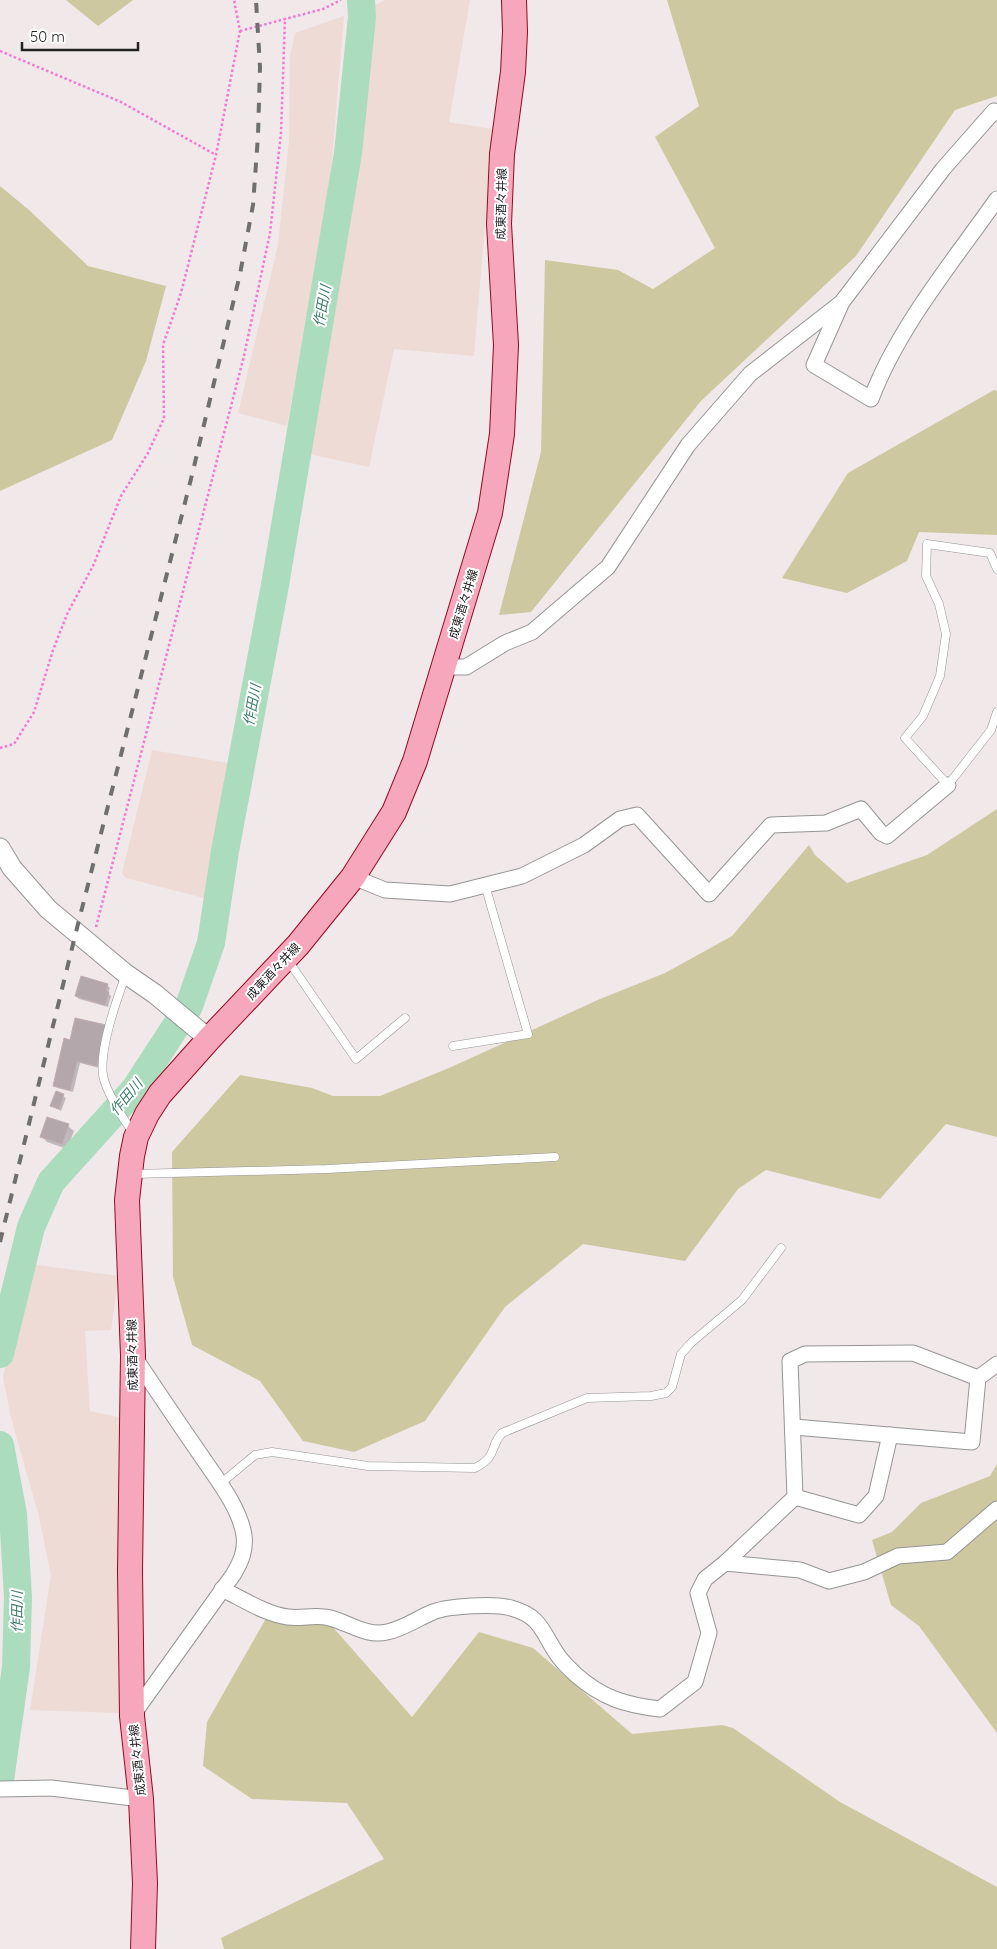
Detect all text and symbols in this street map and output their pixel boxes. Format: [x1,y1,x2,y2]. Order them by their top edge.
scale bar [22,20,139,52]
text: 50 m [30,27,65,46]
street label: 成東酒々井線 [493,168,509,240]
water label: 作田川 [309,282,335,328]
street label: 成東酒々井線 [445,567,481,641]
water label: 作田川 [239,681,265,727]
street label: 成東酒々井線 [243,940,303,1002]
water label: 作田川 [106,1074,148,1119]
street label: 成東酒々井線 [124,1319,140,1391]
water label: 作田川 [8,1589,26,1633]
street label: 成東酒々井線 [126,1723,148,1797]

